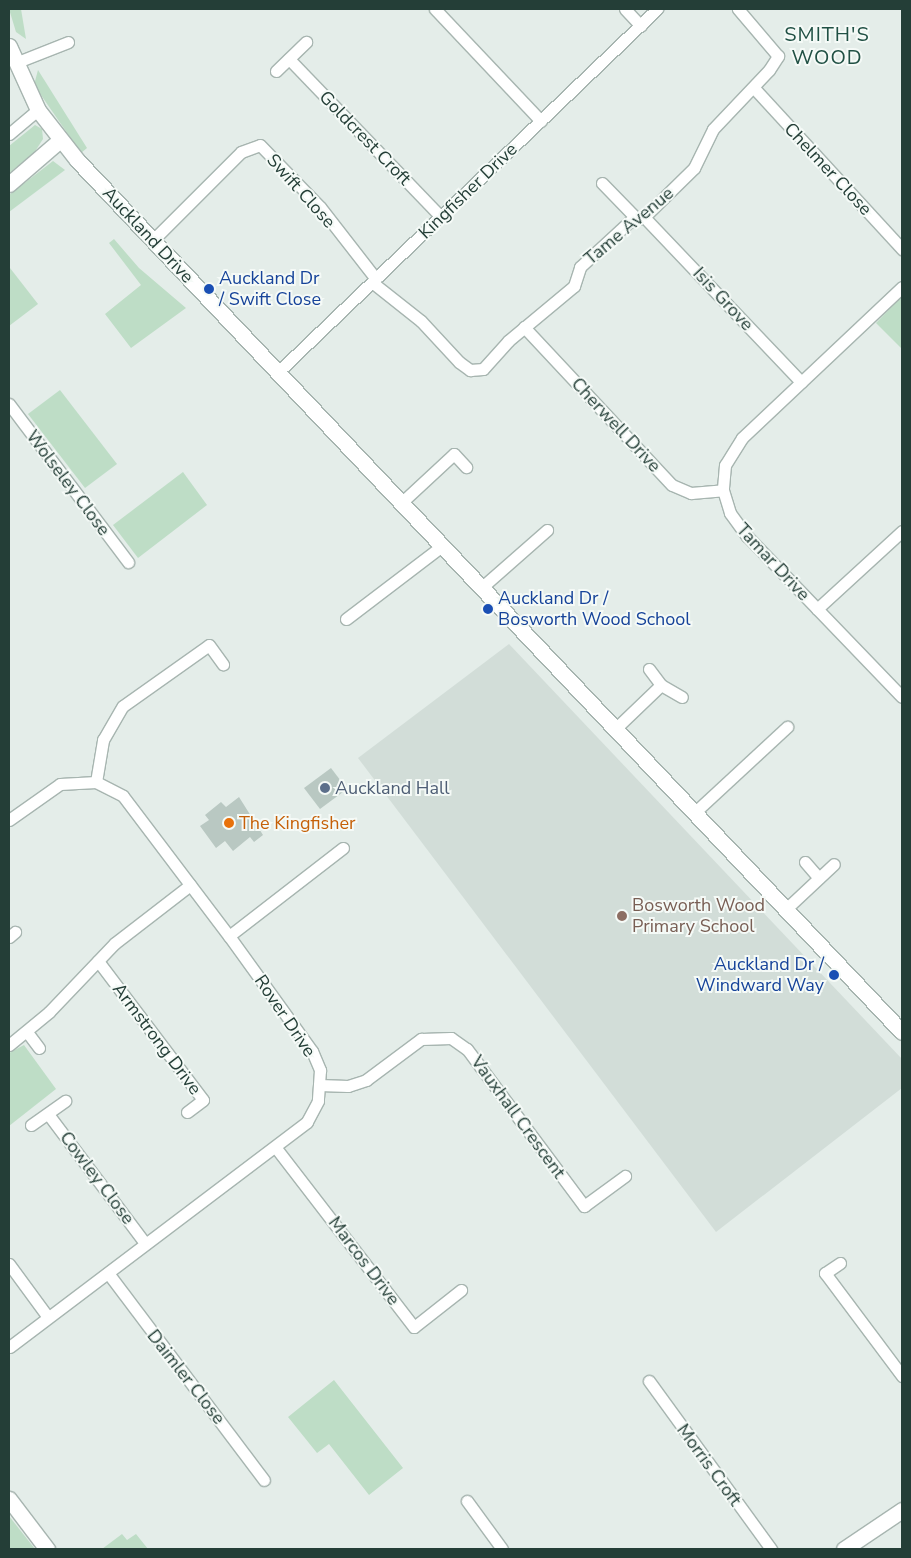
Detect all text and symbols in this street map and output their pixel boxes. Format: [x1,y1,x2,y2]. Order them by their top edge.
district label: SMITH'S WOOD [783,22,871,69]
street label: Goldcrest Croft [315,86,415,190]
street label: Chelmer Close [780,118,876,220]
street label: Kingfisher Drive [414,139,522,243]
street label: Swift Close [262,149,340,233]
street label: Auckland Drive [98,182,198,288]
street label: Tame Avenue [580,182,678,270]
street label: Isis Grove [688,263,758,335]
place label: Auckland Dr / Swift Close [219,268,321,310]
marker: Auckland Dr / Swift Close [203,283,215,295]
street label: Cherwell Drive [567,373,665,477]
street label: Wolseley Close [21,426,115,540]
street label: Tamar Drive [732,519,814,605]
place label: Auckland Dr / Bosworth Wood School [498,588,691,630]
marker: Auckland Dr / Bosworth Wood School [482,603,494,615]
place label: Auckland Hall [335,777,450,799]
marker: Auckland Hall [319,782,331,794]
place label: The Kingfisher [239,812,355,834]
marker: The Kingfisher [223,817,235,829]
place label: Bosworth Wood Primary School [632,895,765,938]
marker: Bosworth Wood Primary School [616,910,628,922]
place label: Auckland Dr / Windward Way [696,954,824,996]
marker: Auckland Dr / Windward Way [828,969,840,981]
street label: Rover Drive [250,971,320,1061]
street label: Armstrong Drive [108,979,206,1099]
street label: Vauxhall Crescent [466,1051,570,1183]
street label: Cowley Close [55,1127,139,1229]
street label: Marcos Drive [324,1212,404,1310]
street label: Daimler Close [142,1325,230,1429]
street label: Morris Croft [672,1420,746,1510]

